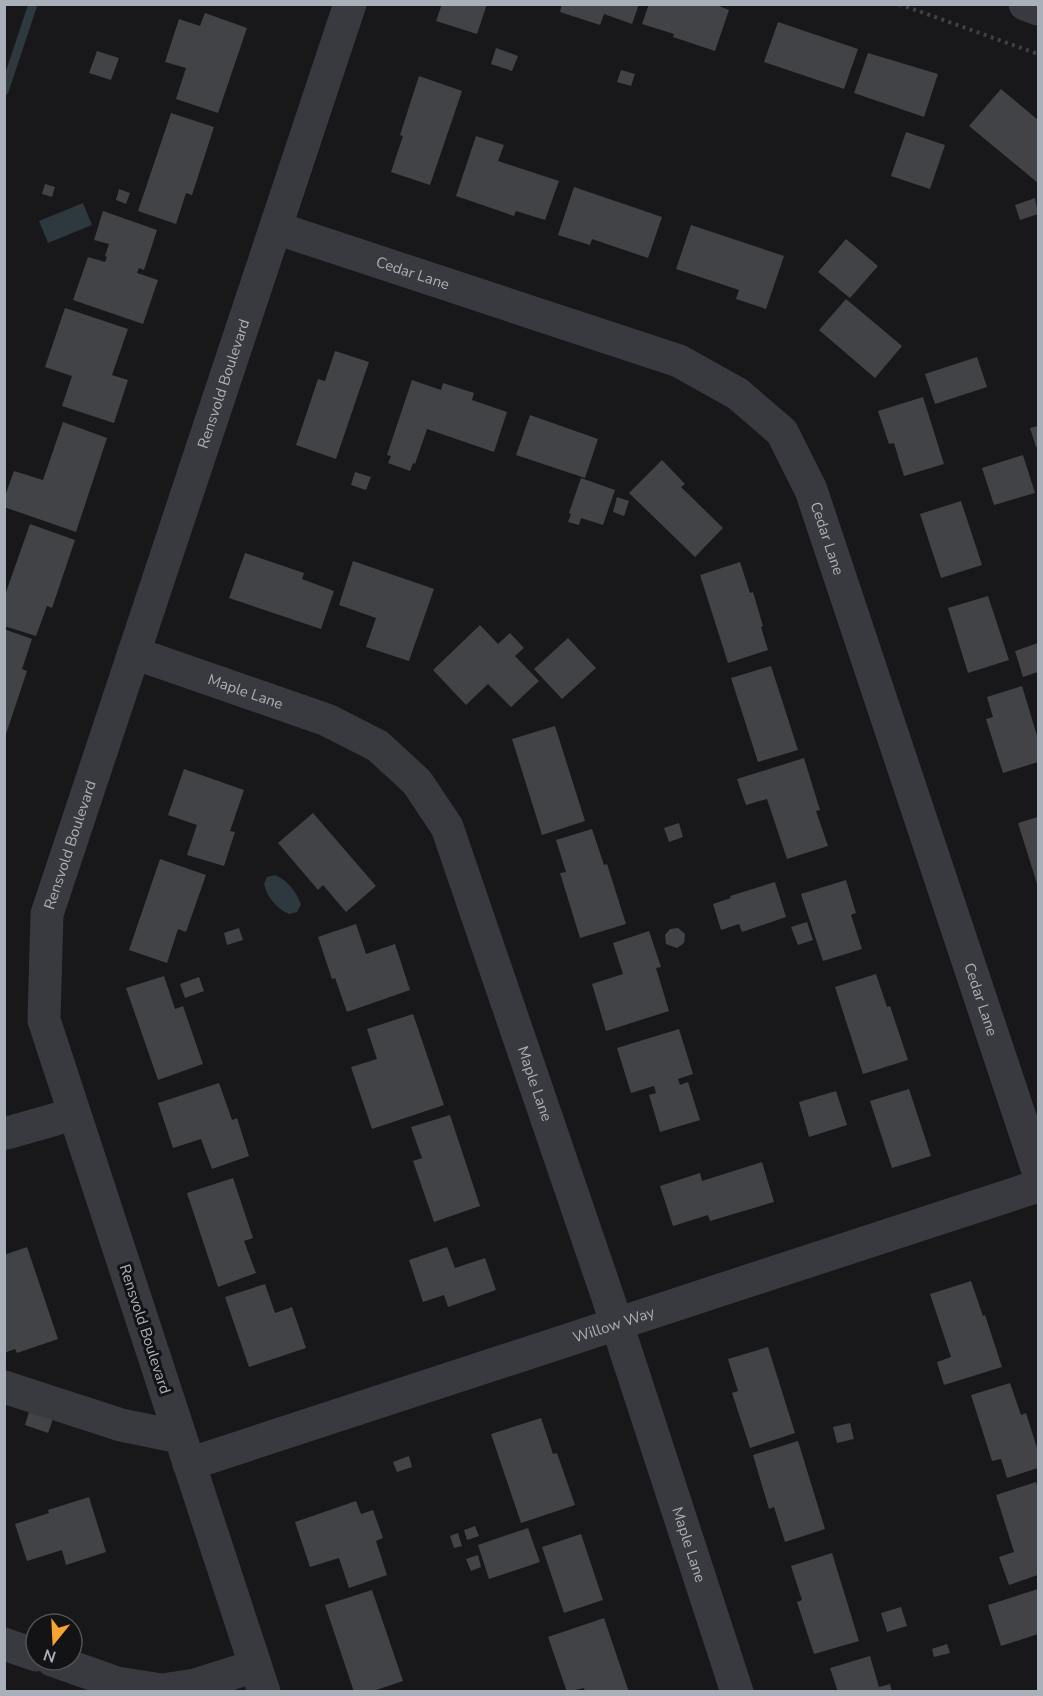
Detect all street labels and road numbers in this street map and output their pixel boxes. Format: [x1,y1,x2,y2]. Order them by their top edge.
street label: Cedar Lane [373,252,452,295]
street label: Rensvold Boulevard [193,316,254,451]
street label: Cedar Lane [806,499,849,578]
street label: Maple Lane [205,669,286,714]
street label: Rensvold Boulevard [39,778,101,912]
street label: Cedar Lane [959,960,1002,1039]
street label: Maple Lane [513,1043,557,1124]
street label: Rensvold Boulevard [115,1262,175,1396]
street label: Willow Way [570,1302,657,1348]
street label: Maple Lane [667,1504,711,1585]

